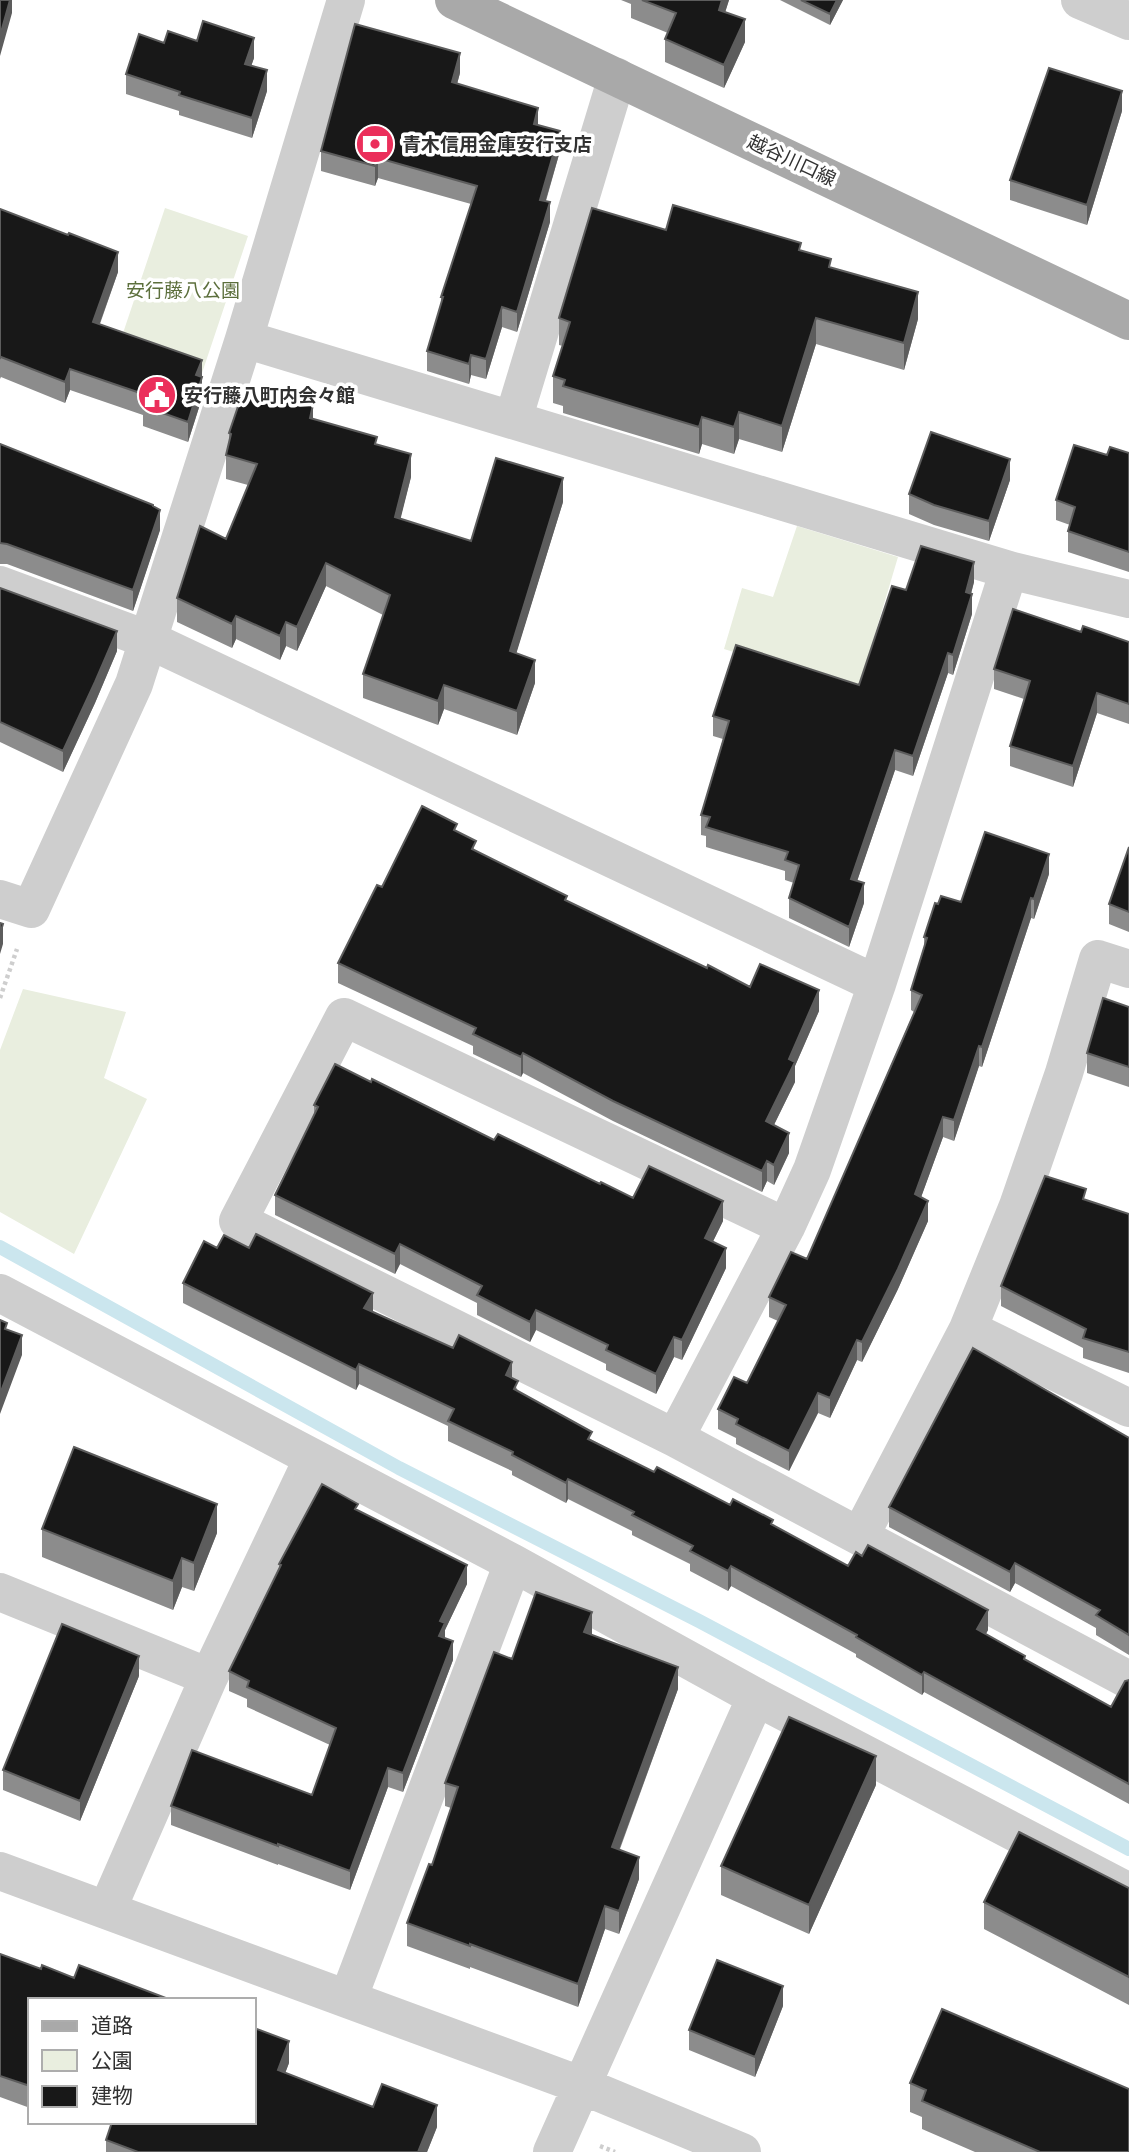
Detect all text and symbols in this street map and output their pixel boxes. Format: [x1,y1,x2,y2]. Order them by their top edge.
bank icon: 青木信用金庫安行支店 [354,123,396,165]
street label: 越谷川口線 [744,130,840,191]
place label: 青木信用金庫安行支店 [402,133,592,156]
park label: 安行藤八公園 [126,279,240,302]
public building icon: 安行藤八町内会々館 [136,374,178,416]
place label: 安行藤八町内会々館 [184,384,355,407]
legend [28,1998,256,2124]
text: 道路 [91,2013,133,2039]
text: 公園 [91,2048,133,2074]
text: 建物 [91,2083,133,2109]

